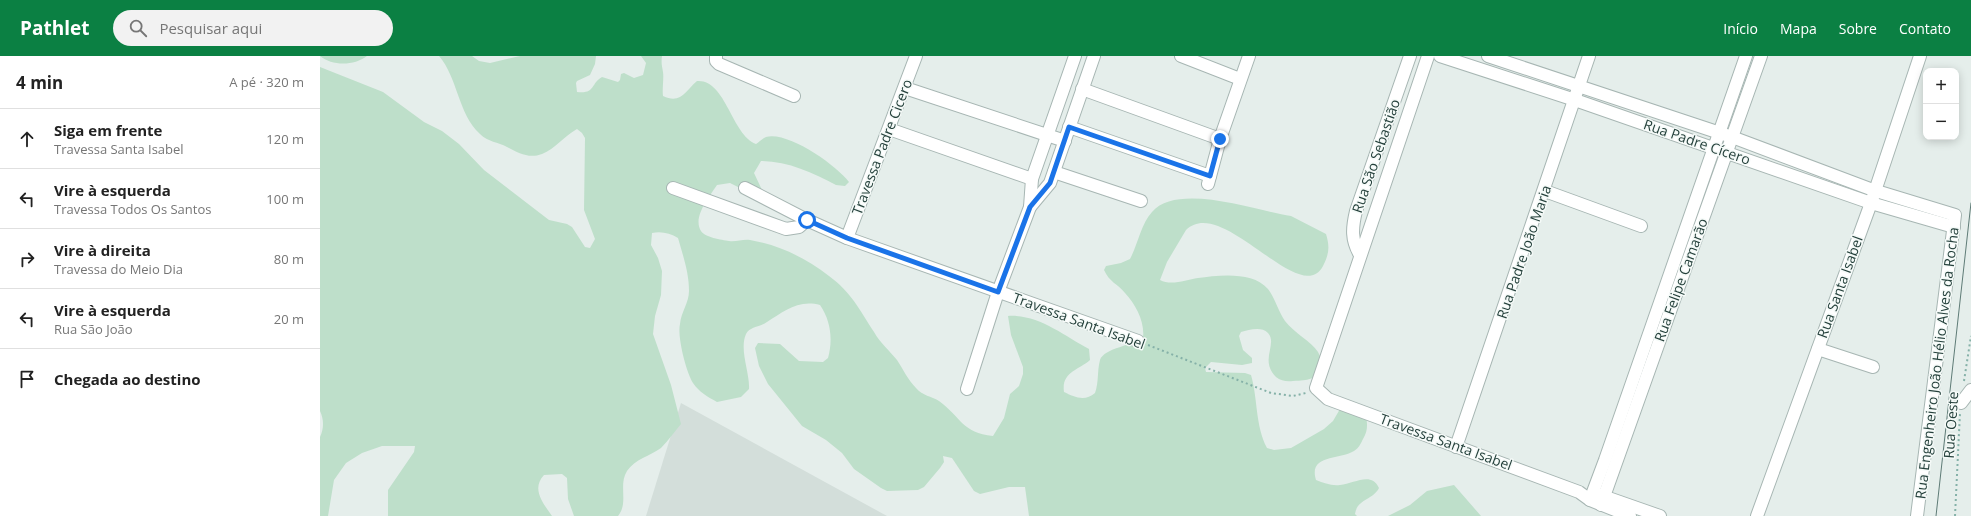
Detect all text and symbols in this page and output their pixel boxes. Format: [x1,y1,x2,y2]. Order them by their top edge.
search box [113,10,393,46]
text: Pathlet [20,15,89,41]
icon: search [127,17,149,39]
text: Pesquisar aqui [159,18,262,38]
text: Início [1723,19,1758,38]
text: Mapa [1780,19,1817,38]
text: Sobre [1839,19,1877,38]
text: Contato [1899,19,1951,38]
map controls [1923,68,1959,140]
button: + [1923,68,1959,104]
text: 4 min [16,71,63,94]
text: A pé · 320 m [229,73,304,91]
street label: Travessa Padre Cicero [847,76,916,217]
street label: Rua São Sebastião [1347,96,1404,215]
button: − [1923,104,1959,140]
street label: Rua Padre Cícero [1641,114,1753,169]
text: Siga em frente [54,120,162,140]
icon: ahead [16,128,38,150]
text: 120 m [266,130,304,148]
route end [1211,130,1229,148]
text: Travessa Santa Isabel [54,140,184,158]
text: Vire à esquerda [54,180,171,200]
street label: Rua Padre João Maria [1492,183,1555,321]
icon: left [16,188,38,210]
text: 100 m [266,190,304,208]
text: Travessa Todos Os Santos [54,200,211,218]
route start [798,211,816,229]
street label: Rua Felipe Camarão [1649,215,1712,344]
street label: Rua Engenheiro João Hélio Alves da Rocha [1910,226,1963,500]
street label: Rua Santa Isabel [1812,233,1867,341]
text: Vire à direita [54,240,151,260]
icon: right [16,248,38,270]
text: 80 m [274,250,304,268]
text: Travessa do Meio Dia [54,260,183,278]
street label: Travessa Santa Isabel [1010,288,1148,353]
text: Vire à esquerda [54,300,171,320]
icon: left [16,308,38,330]
text: 20 m [274,310,304,328]
text: Rua São João [54,320,133,338]
icon: arrive [16,368,38,390]
text: Chegada ao destino [54,369,201,389]
street label: Rua Oeste [1939,391,1962,459]
street label: Travessa Santa Isabel [1377,409,1515,474]

